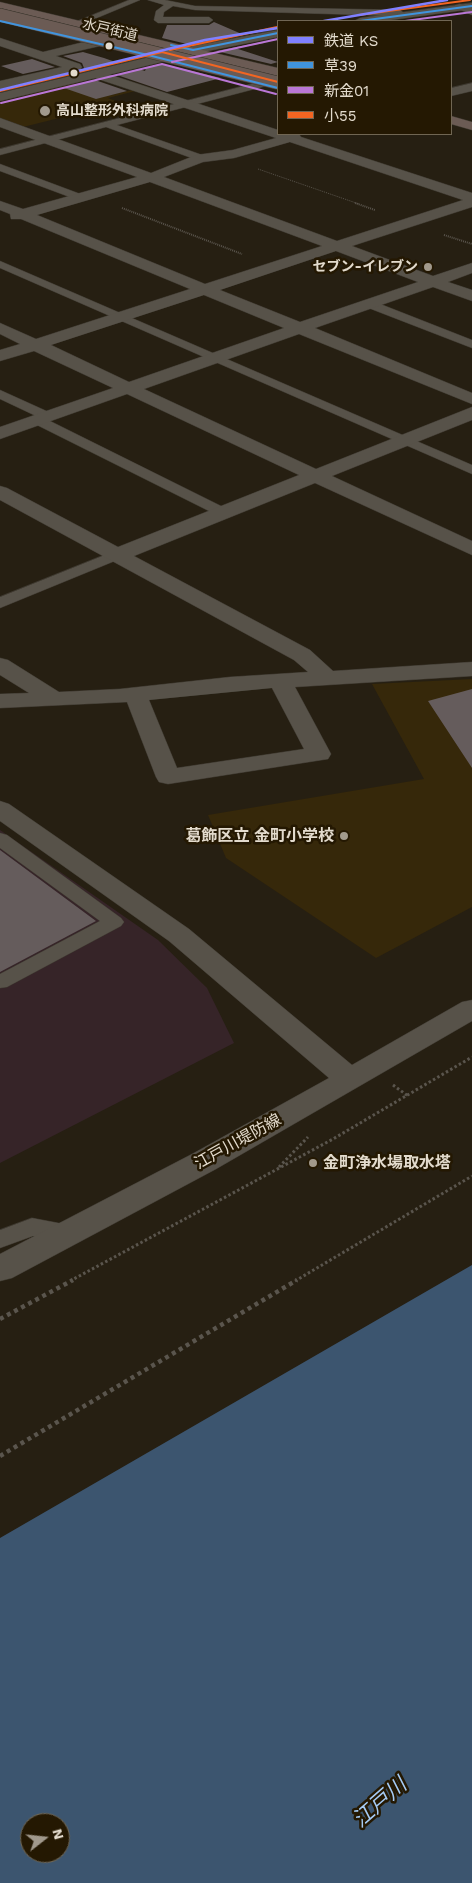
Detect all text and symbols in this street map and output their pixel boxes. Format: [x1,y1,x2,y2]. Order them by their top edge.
street label: 水戸街道 [81,16,139,44]
legend [277,20,452,135]
text: 鉄道 KS [324,32,378,50]
unlabelled marker [104,41,114,51]
text: 草39 [324,57,357,75]
unlabelled marker [69,68,79,78]
text: 新金01 [324,82,369,100]
place label: 高山整形外科病院 [56,103,168,119]
marker: 高山整形外科病院 [38,104,52,118]
text: 小55 [324,107,356,125]
place label: セブン-イレブン [313,259,418,275]
marker: セブン-イレブン [422,261,434,273]
place label: 葛飾区立 金町小学校 [185,826,334,846]
marker: 葛飾区立 金町小学校 [338,830,350,842]
street label: 江戸川堤防線 [191,1110,285,1174]
place label: 金町浄水場取水塔 [323,1153,451,1173]
marker: 金町浄水場取水塔 [307,1157,319,1169]
water label: 江戸川 [348,1773,412,1833]
north arrow [20,1813,70,1863]
text: N [49,1827,68,1841]

